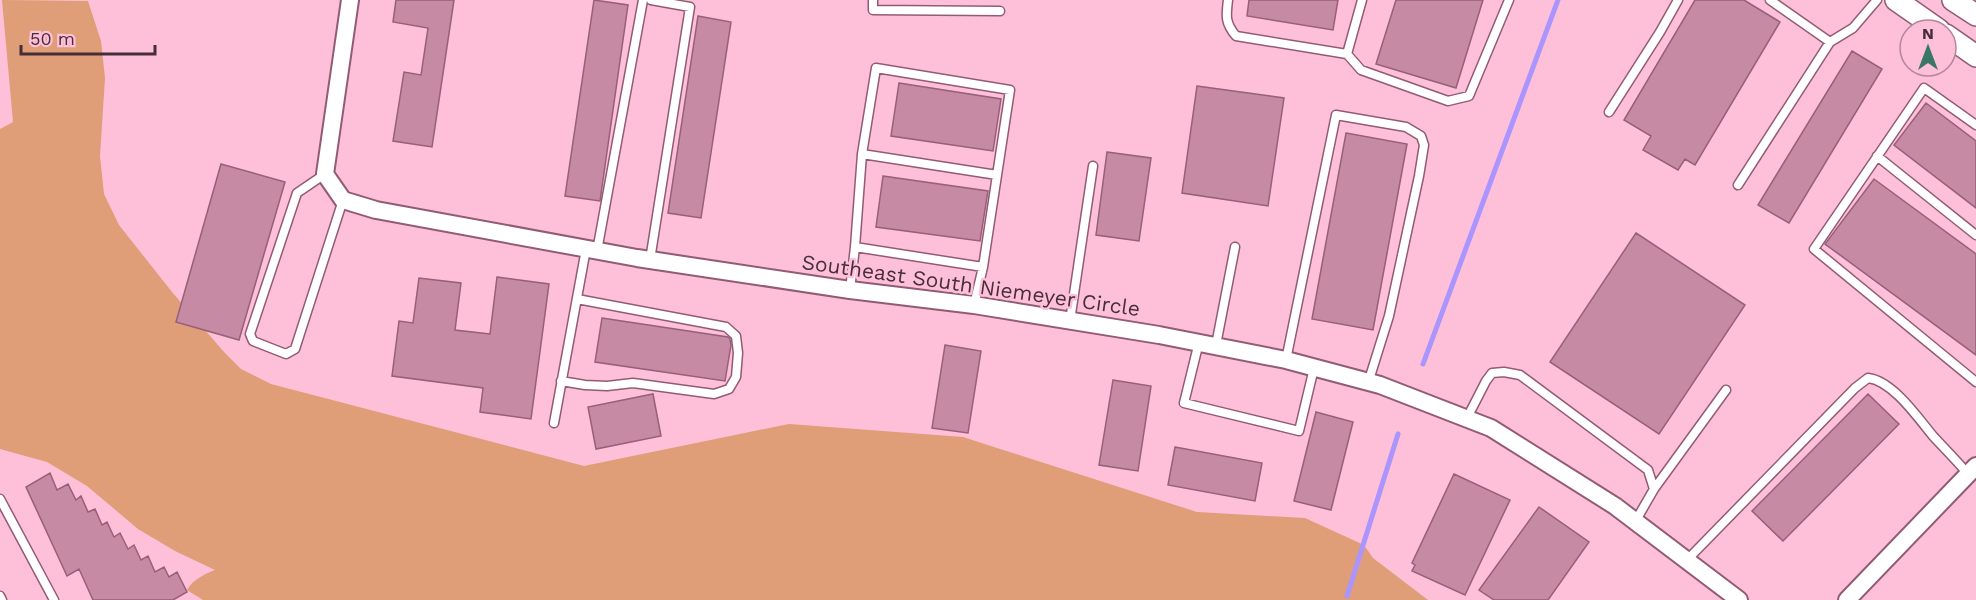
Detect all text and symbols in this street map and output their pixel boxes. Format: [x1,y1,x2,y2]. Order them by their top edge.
scale bar [21,18,154,56]
north arrow [1898,18,1958,78]
text: N [1922,24,1934,43]
text: 50 m [30,28,75,49]
street label: Southeast South Niemeyer Circle [800,249,1142,321]

